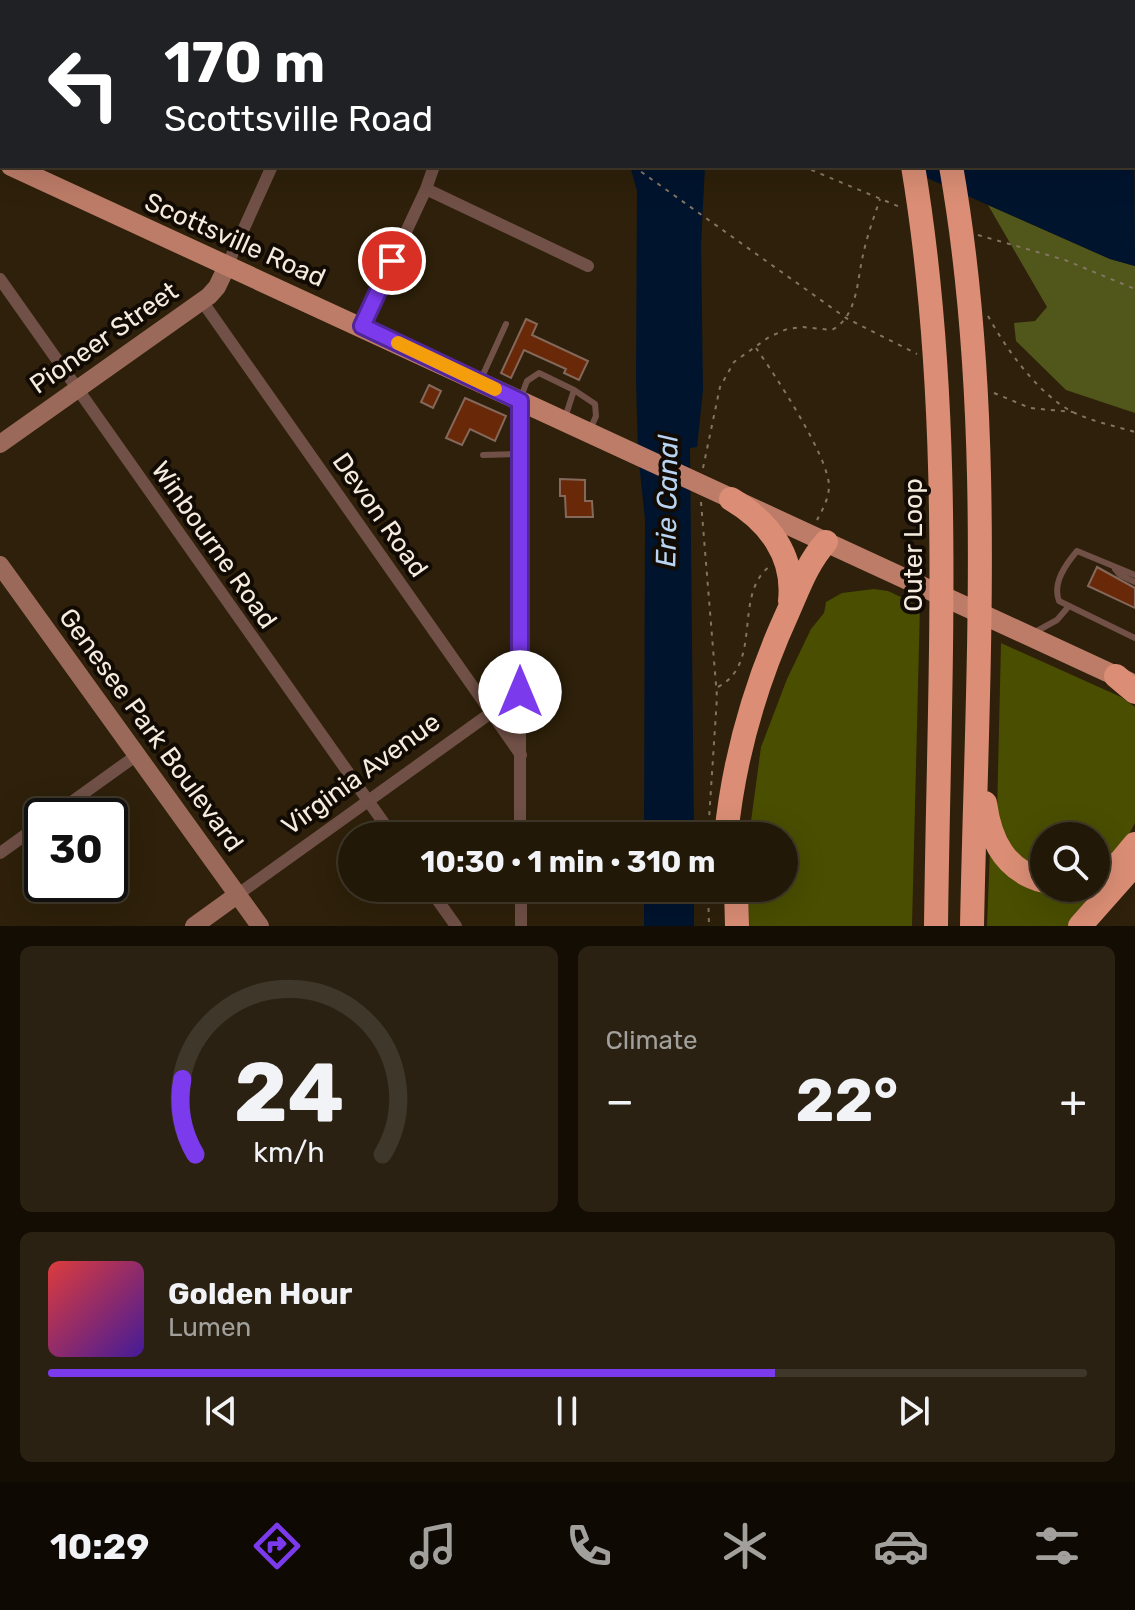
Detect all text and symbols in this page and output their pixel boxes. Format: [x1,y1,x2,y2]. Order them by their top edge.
text: 170 m [164,30,325,96]
icon: left [32,32,136,136]
text: Scottsville Road [164,97,433,140]
street label: Scottsville Road [140,186,330,294]
pin [358,227,426,295]
icon: arrive [370,239,414,283]
street label: Pioneer Street [24,276,184,400]
water label: Erie Canal [649,433,685,567]
street label: Devon Road [326,447,434,583]
street label: Winbourne Road [145,455,283,635]
street label: Outer Loop [898,478,929,612]
street label: Genesee Park Boulevard [52,602,250,858]
position arrow [478,650,562,734]
street label: Virginia Avenue [276,706,446,842]
speed limit sign: 30 [24,798,128,902]
map controls [1030,822,1110,902]
button: search [1030,822,1110,902]
text: 10:30 · 1 min · 310 m [421,844,715,880]
text: Climate [606,1025,698,1056]
text: 24 [233,1043,344,1142]
text: 22° [796,1065,898,1136]
text: − [606,1075,634,1127]
text: + [1060,1075,1087,1127]
text: km/h [253,1135,324,1169]
text: Golden Hour [168,1276,352,1312]
text: Lumen [168,1312,251,1343]
icon: previous [199,1389,243,1433]
icon: pause [545,1389,589,1433]
icon: next [892,1389,936,1433]
icon: directions [249,1518,305,1574]
icon: music [405,1518,461,1574]
icon: phone [561,1518,617,1574]
icon: climate [717,1518,773,1574]
icon: car [873,1518,929,1574]
icon: filters [1029,1518,1085,1574]
text: 10:29 [50,1525,149,1568]

